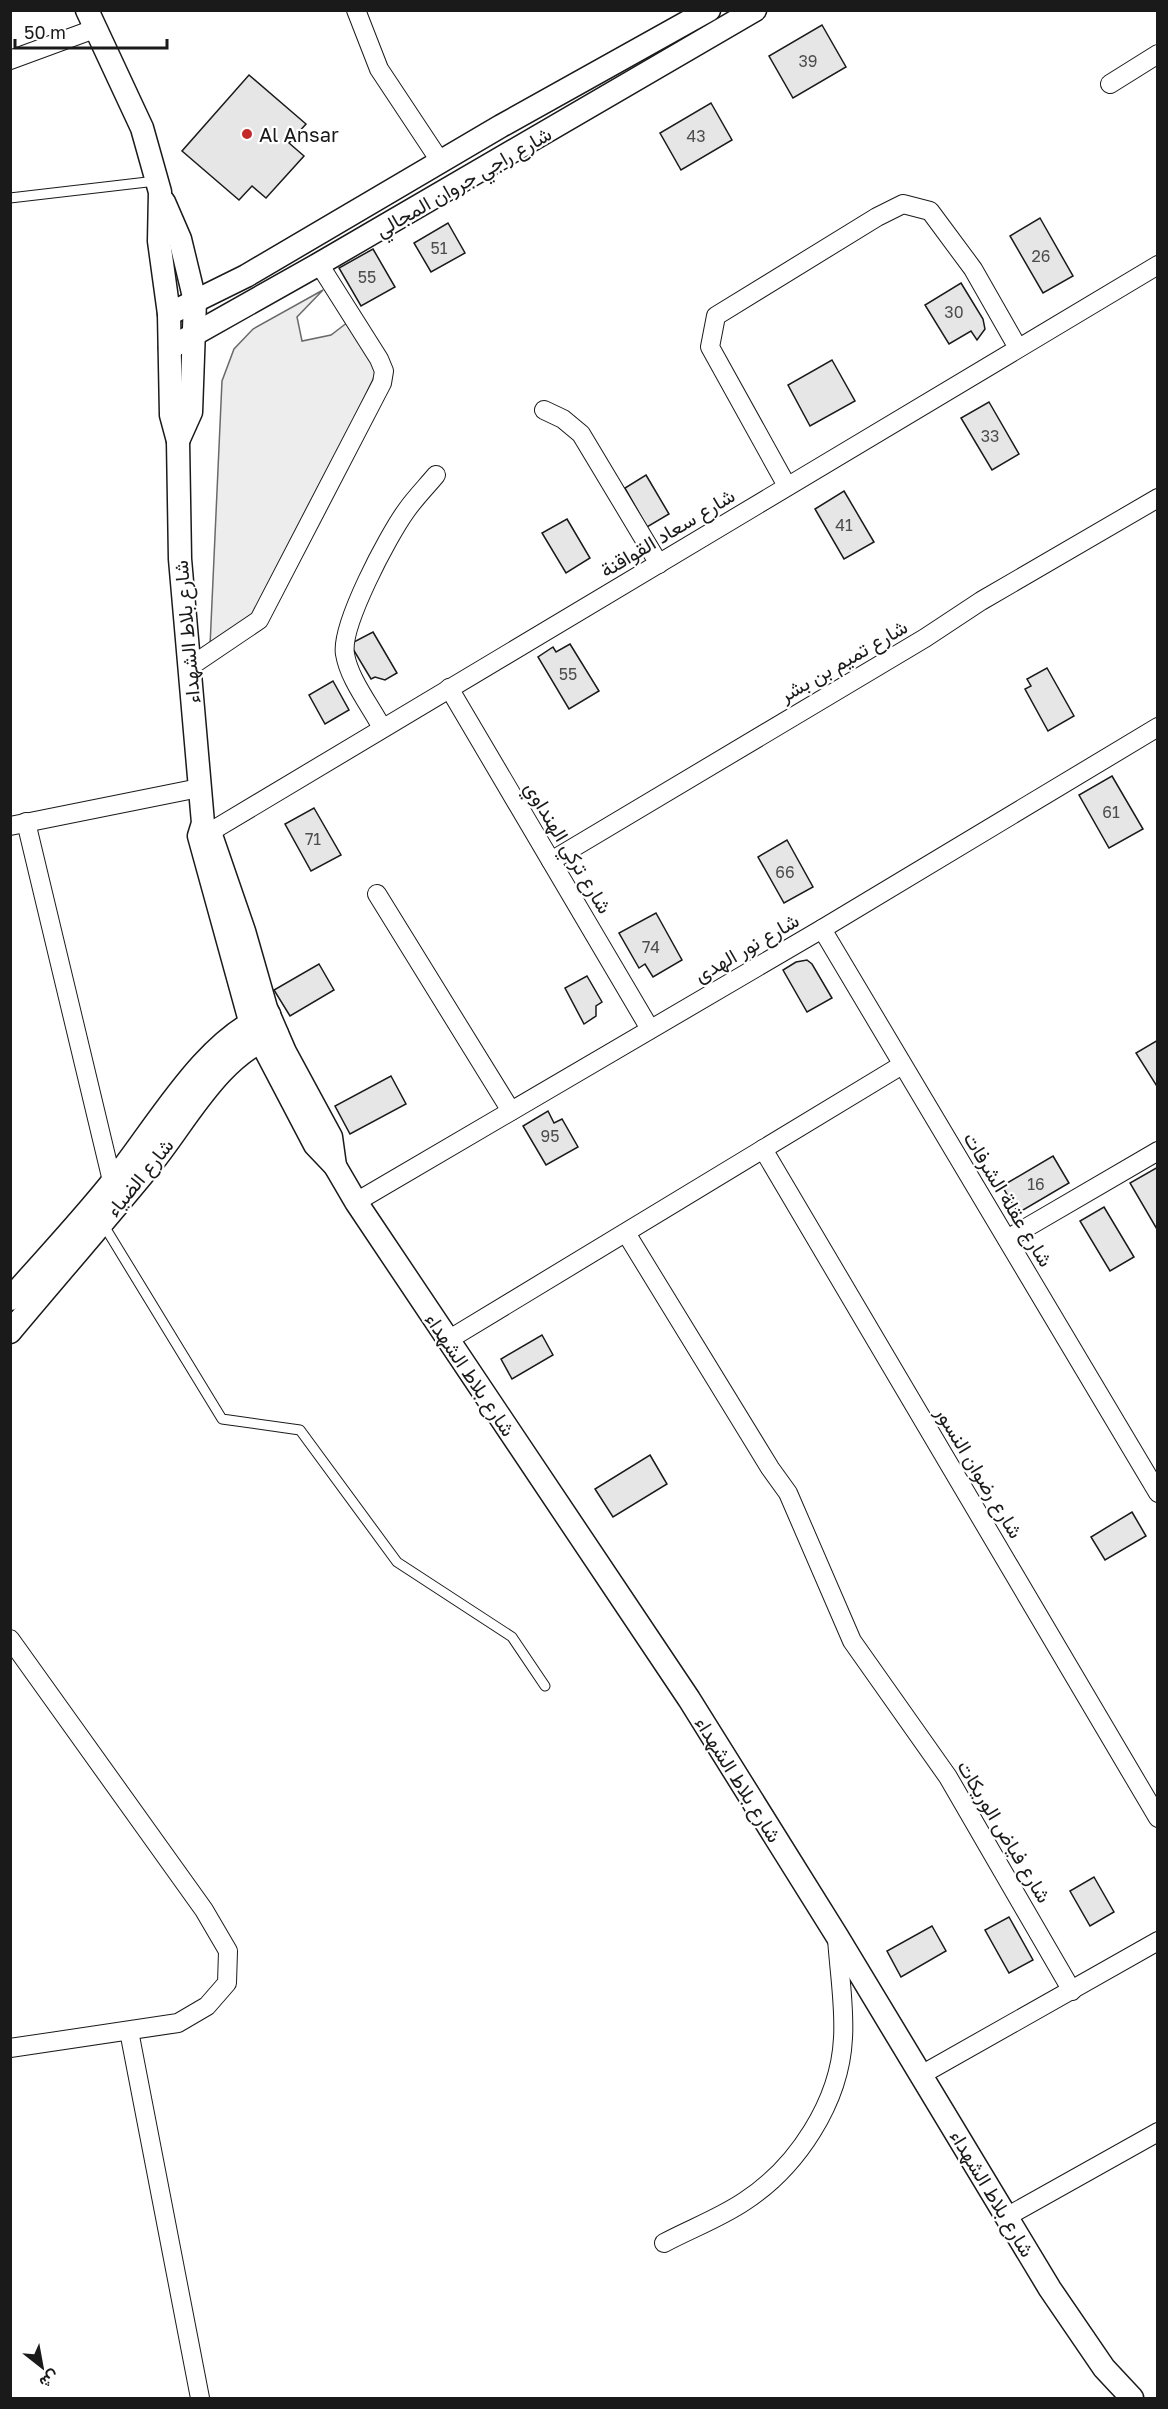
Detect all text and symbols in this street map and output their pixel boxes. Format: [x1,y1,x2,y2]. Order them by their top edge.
scale bar [15,12,166,50]
text: 50 m [24,21,66,43]
house number: 39 [798,51,818,71]
street label: شارع راجي جروان المجالي [371,121,558,246]
place label: Al Ansar [259,122,339,146]
house number: 43 [686,126,706,146]
marker: Al Ansar [240,127,254,141]
house number: 51 [430,238,448,258]
house number: 26 [1032,246,1050,266]
house number: 55 [358,267,376,287]
house number: 30 [944,302,964,322]
house number: 33 [981,426,999,446]
street label: شارع سعاد القواقنة [596,482,740,584]
house number: 41 [835,515,853,535]
street label: شارع بلاط الشهداء [168,559,207,705]
street label: شارع تميم بن بشر [774,614,913,709]
house number: 55 [559,664,577,684]
street label: شارع تركي الهنداوي [515,777,618,920]
house number: 61 [1102,802,1120,822]
house number: 71 [305,829,321,849]
house number: 66 [775,862,795,882]
street label: شارع نور الهدى [689,907,804,989]
house number: 74 [642,937,660,957]
house number: 95 [541,1126,559,1146]
street label: شارع عقلة الشرفات [957,1127,1059,1272]
street label: شارع الضياء [100,1133,180,1223]
house number: 16 [1027,1174,1045,1194]
street label: شارع بلاط الشهداء [418,1308,521,1442]
street label: شارع رضوان النسور [928,1401,1029,1544]
street label: شارع بلاط الشهداء [688,1712,787,1848]
street label: شارع فياض الوريكات [950,1755,1057,1908]
street label: شارع بلاط الشهداء [943,2125,1040,2262]
north arrow [12,2337,72,2397]
text: ش [36,2366,63,2393]

